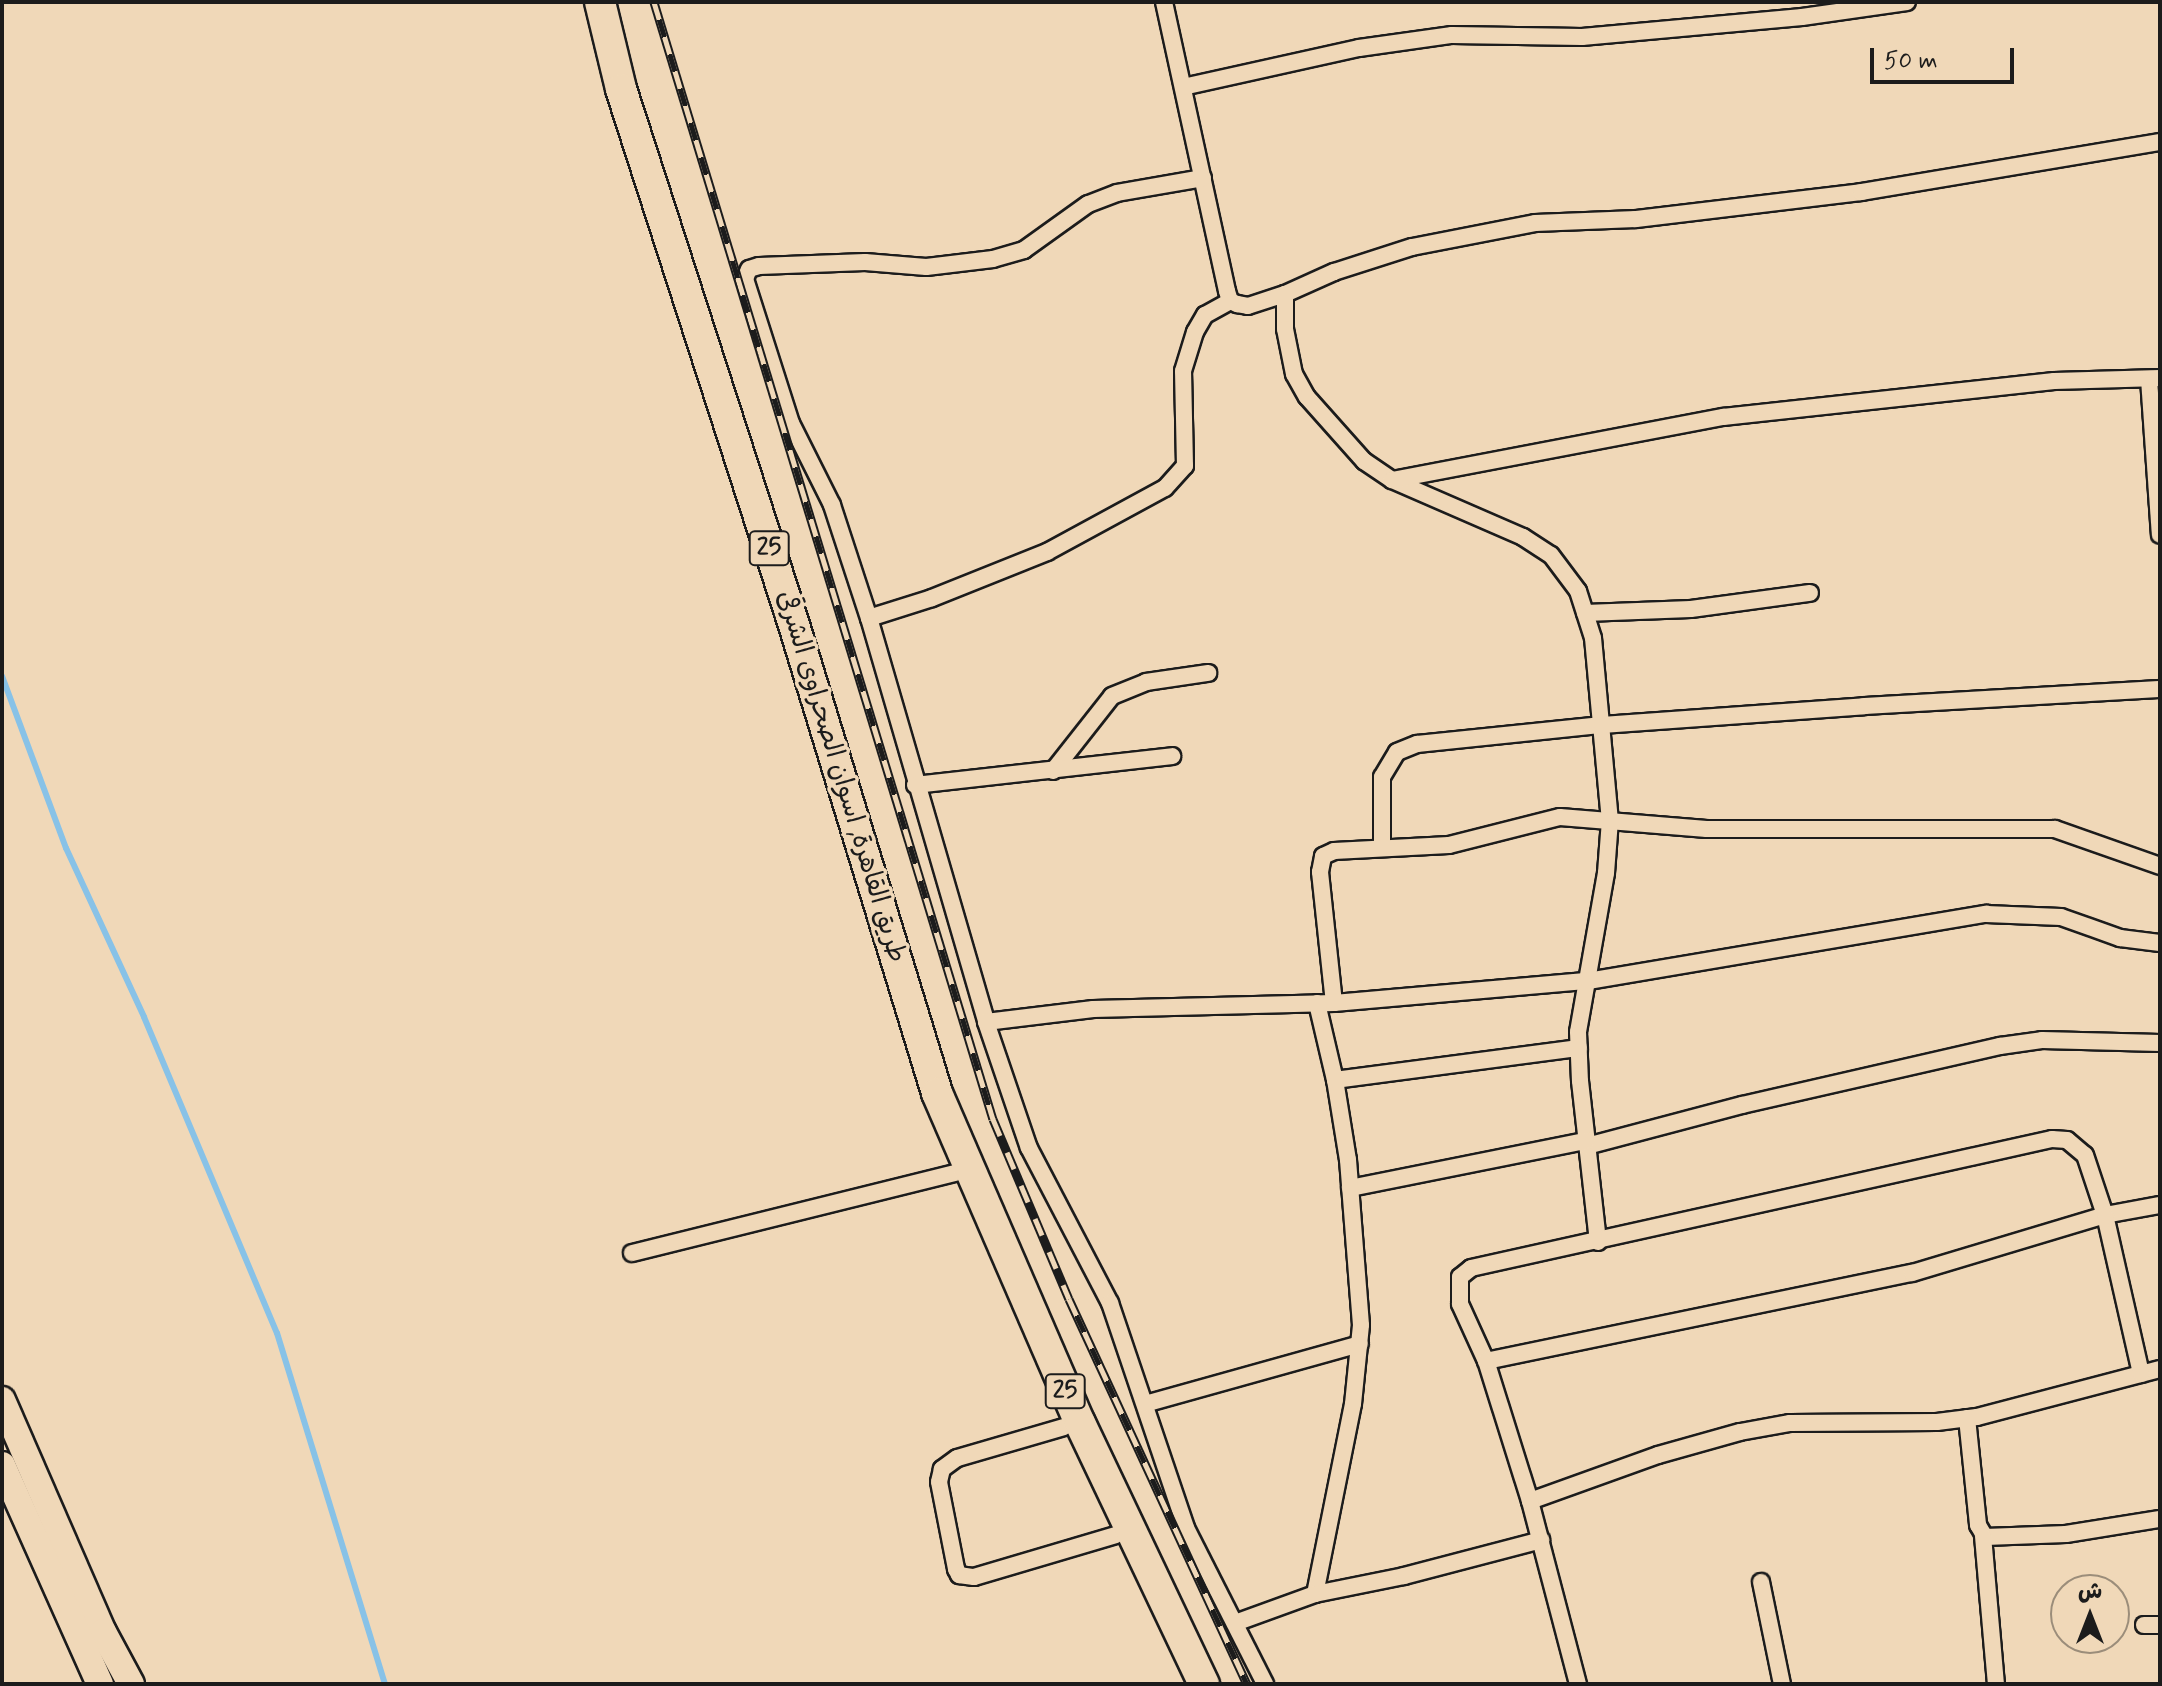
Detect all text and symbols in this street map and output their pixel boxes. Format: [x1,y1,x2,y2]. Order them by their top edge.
scale bar [1874,32,2018,82]
text: 50 m [1884,46,1938,77]
road number: 25 [747,528,791,568]
street label: طريق القاهرة, اسوان الصحراوى الشرقى [768,587,912,967]
road number: 25 [1043,1371,1087,1411]
north arrow [2050,1574,2130,1654]
text: ش [2078,1578,2102,1606]

